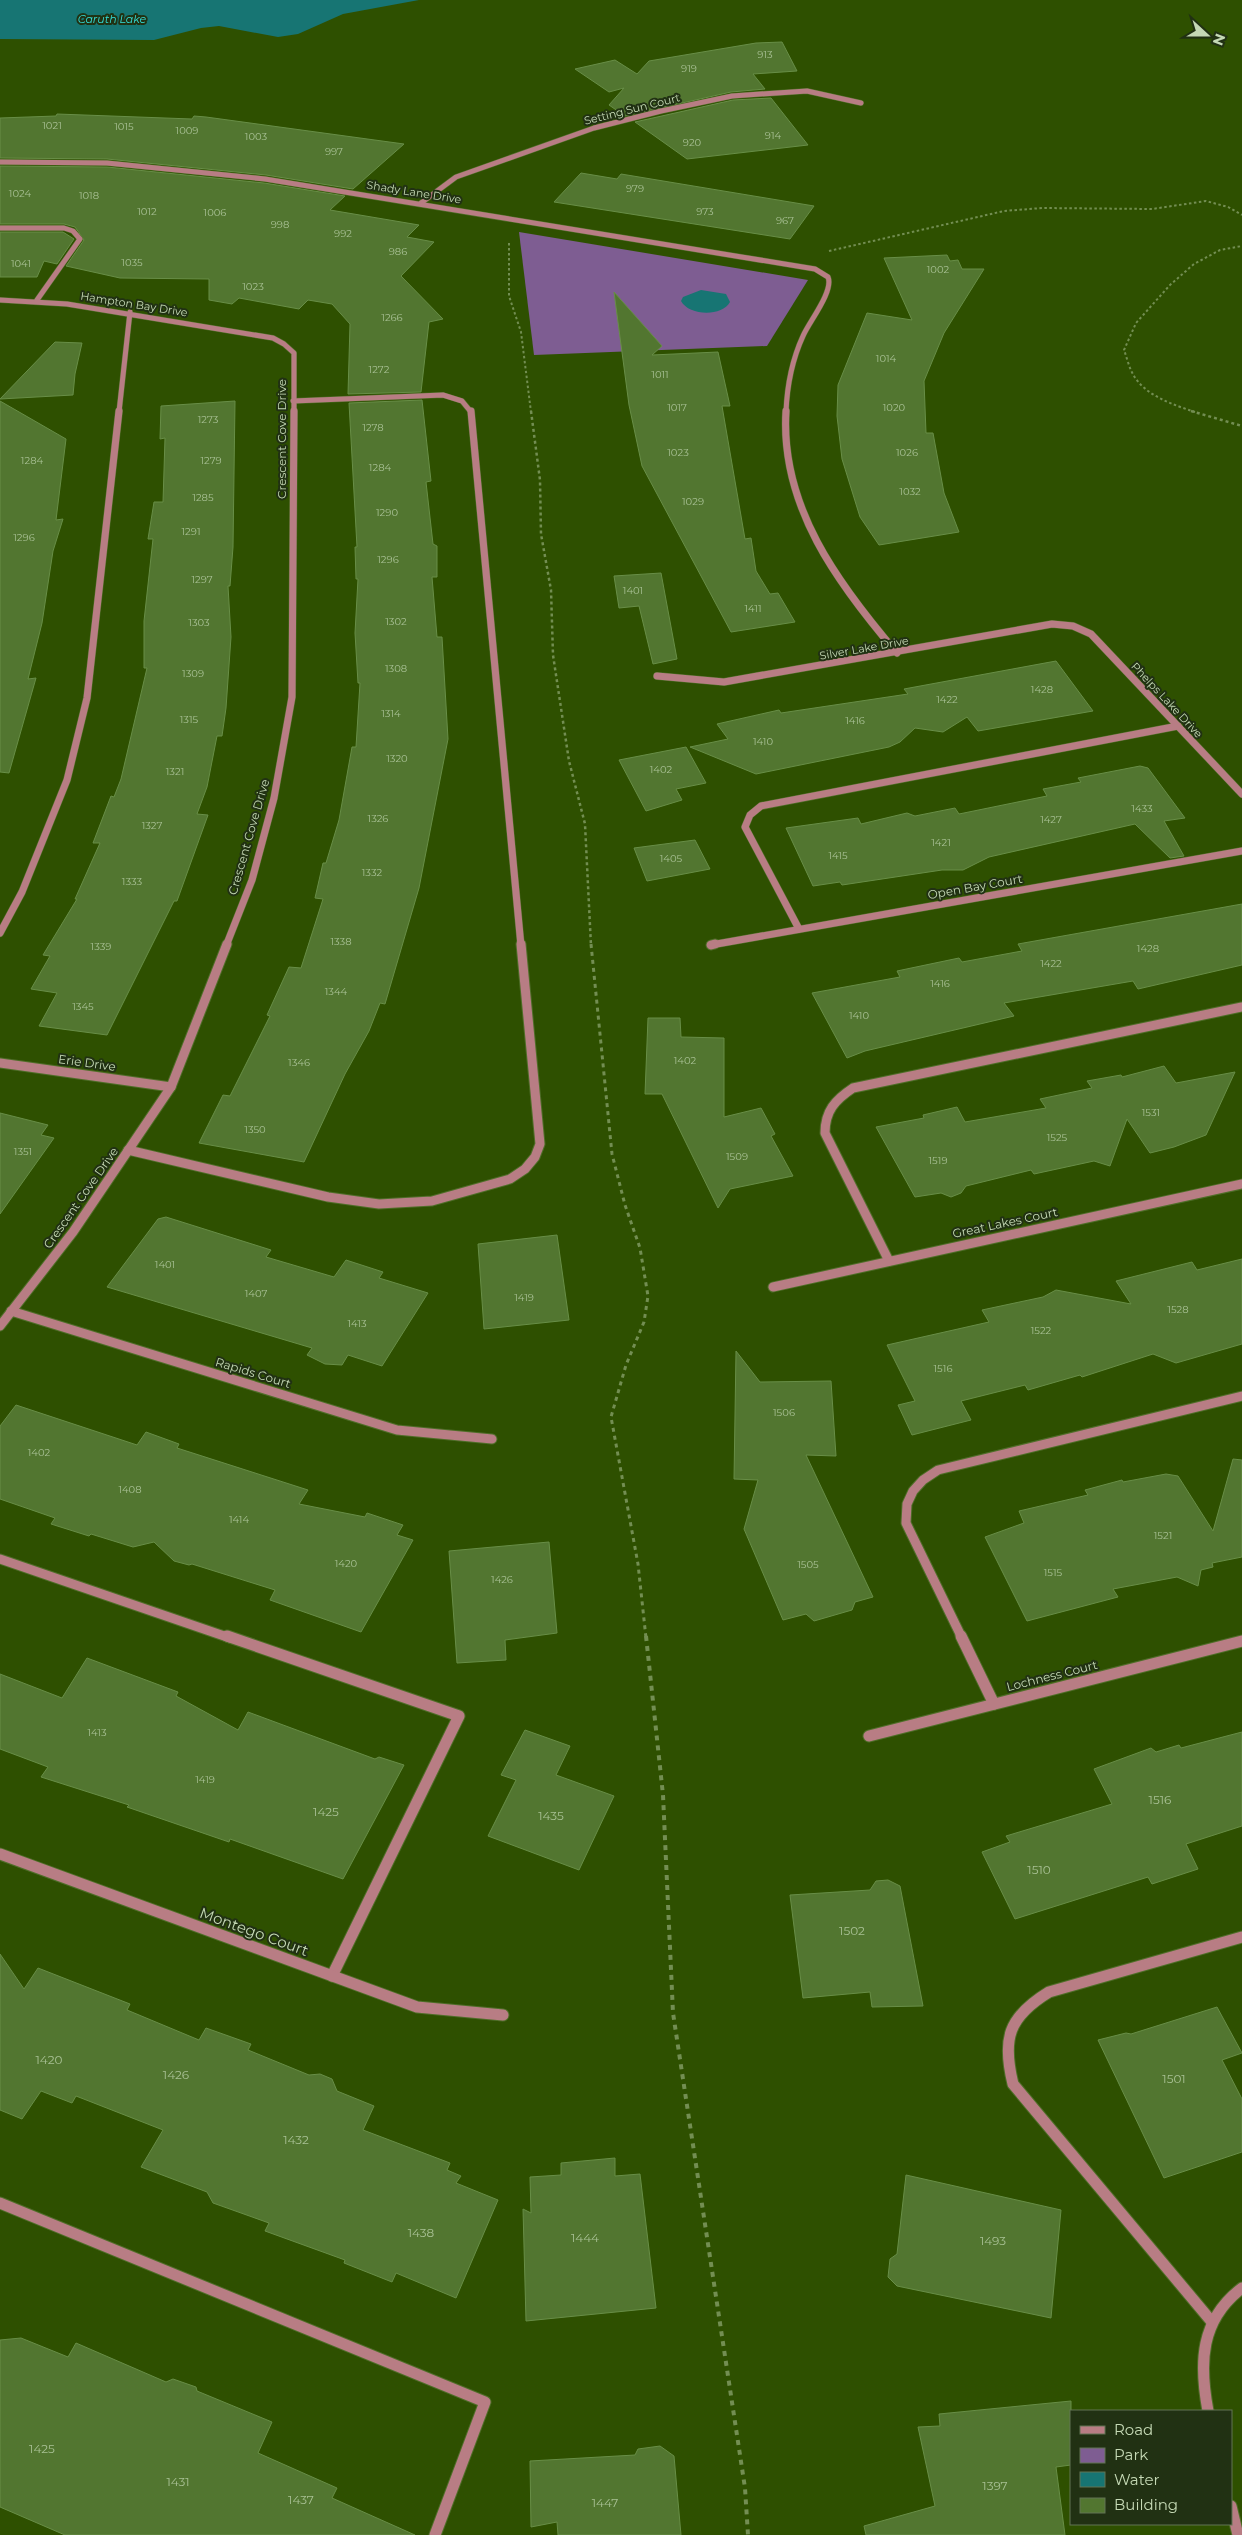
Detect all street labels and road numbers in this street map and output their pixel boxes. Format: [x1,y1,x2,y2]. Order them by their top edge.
street label: Setting Sun Court [583,90,682,128]
street label: Shady Lane Drive [366,178,463,206]
street label: Hampton Bay Drive [79,289,189,319]
street label: Crescent Cove Drive [274,379,289,499]
street label: Silver Lake Drive [818,633,910,663]
street label: Phelps Lake Drive [1128,659,1206,741]
street label: Crescent Cove Drive [225,777,272,897]
street label: Open Bay Court [926,871,1024,902]
street label: Erie Drive [57,1051,117,1074]
street label: Crescent Cove Drive [40,1144,121,1251]
street label: Great Lakes Court [951,1204,1059,1241]
street label: Rapids Court [214,1354,293,1391]
street label: Lochness Court [1005,1657,1099,1694]
street label: Montego Court [197,1903,311,1960]

